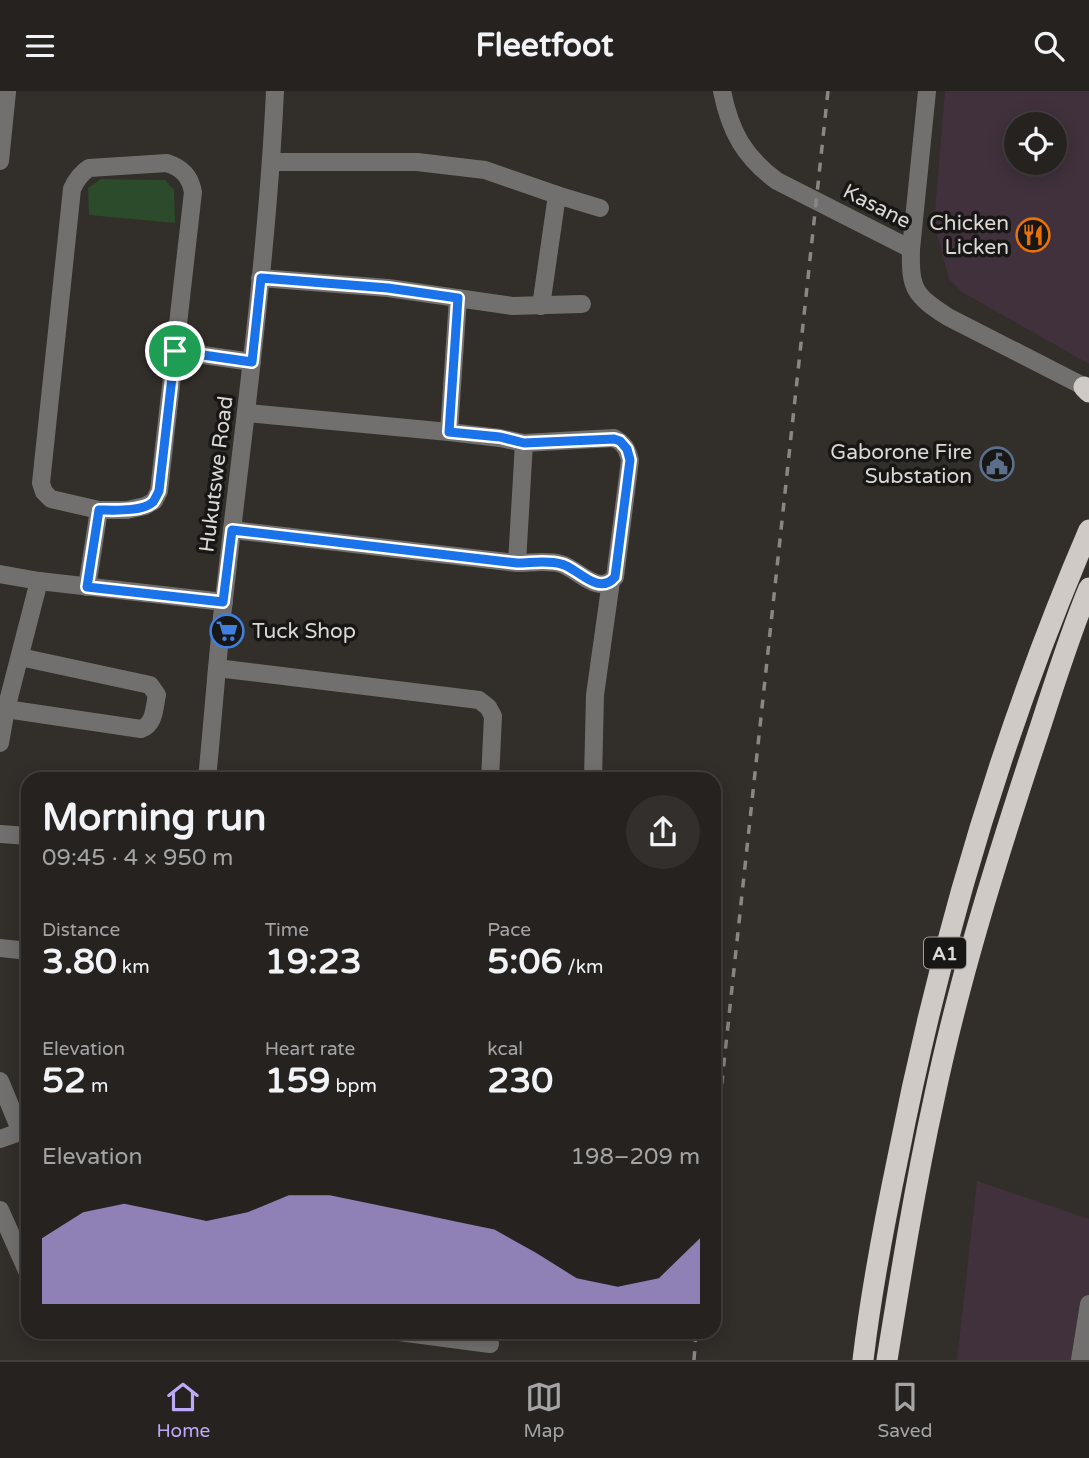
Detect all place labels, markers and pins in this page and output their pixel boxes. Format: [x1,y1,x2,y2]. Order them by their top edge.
place label: Chicken Licken [929,211,1009,260]
restaurant icon: Chicken Licken [1014,216,1052,254]
pin [145,321,205,381]
place label: Gaborone Fire Substation [830,440,972,489]
public building icon: Gaborone Fire Substation [978,445,1016,483]
supermarket icon: Tuck Shop [208,612,246,650]
place label: Tuck Shop [252,619,356,644]

